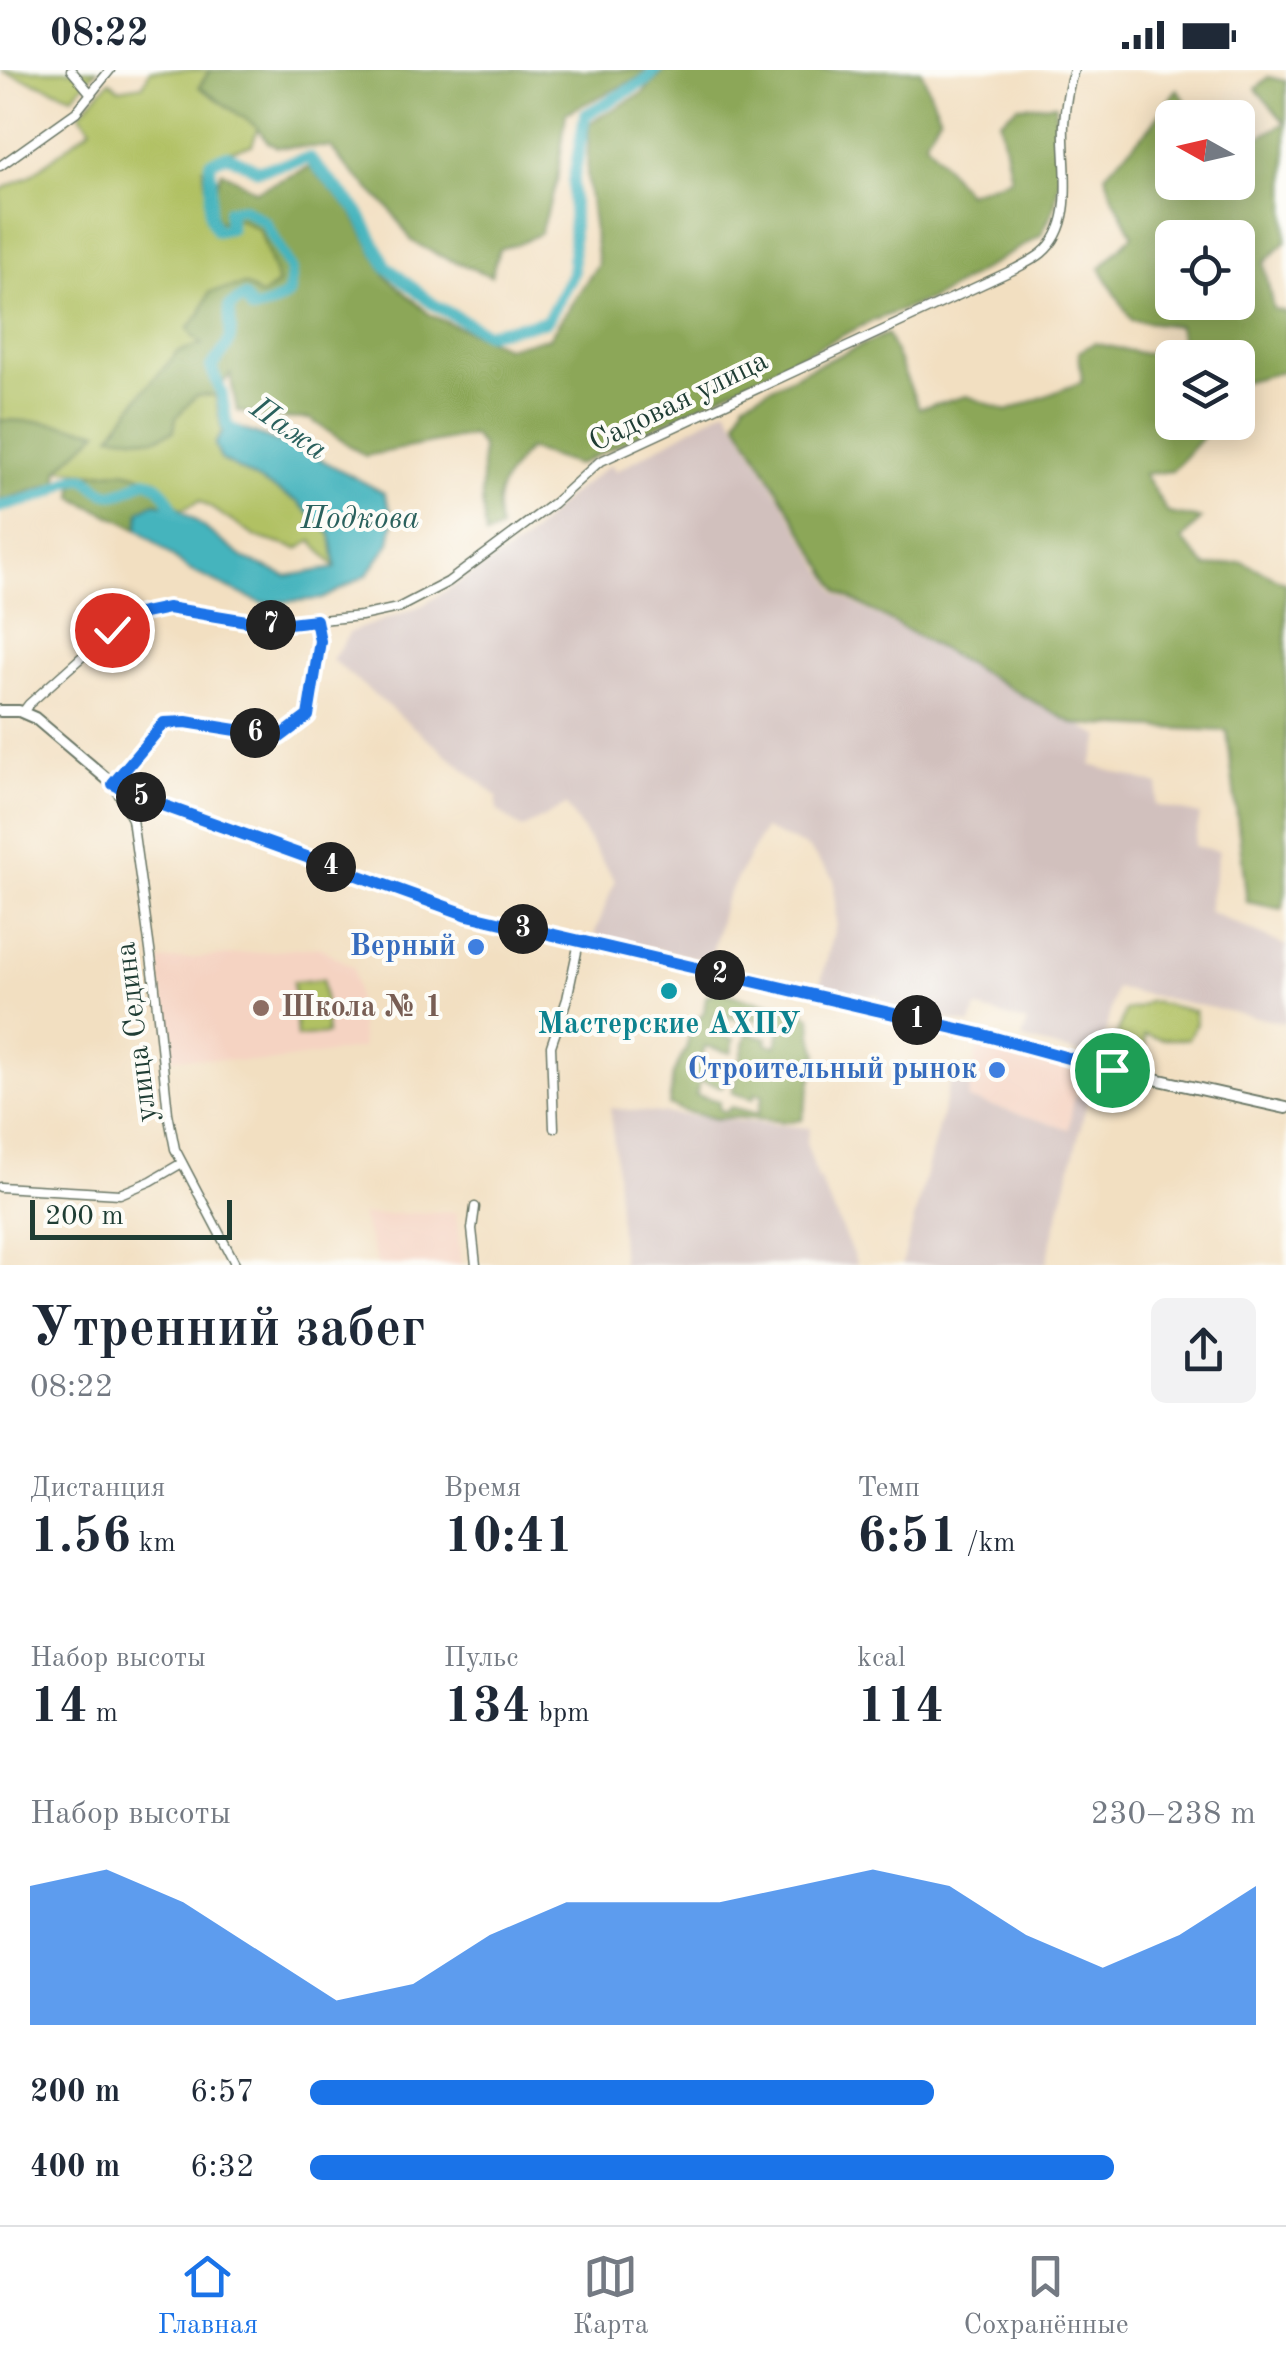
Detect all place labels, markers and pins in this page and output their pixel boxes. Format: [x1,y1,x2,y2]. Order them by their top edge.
pin [70,588,155,673]
pin: 7 [246,600,296,650]
pin: 6 [230,708,280,758]
pin: 5 [116,772,166,822]
pin: 4 [306,842,356,892]
pin: 3 [498,904,548,954]
place label: Верный [350,932,456,962]
marker: Верный [465,936,487,958]
pin: 2 [695,950,745,1000]
marker: Мастерские АХПУ [658,980,680,1002]
place label: Школа № 1 [281,993,442,1023]
pin: 1 [892,995,942,1045]
marker: Школа № 1 [250,997,272,1019]
place label: Мастерские АХПУ [537,1010,801,1040]
pin [1070,1028,1155,1113]
place label: Строительный рынок [687,1055,977,1085]
marker: Строительный рынок [986,1059,1008,1081]

